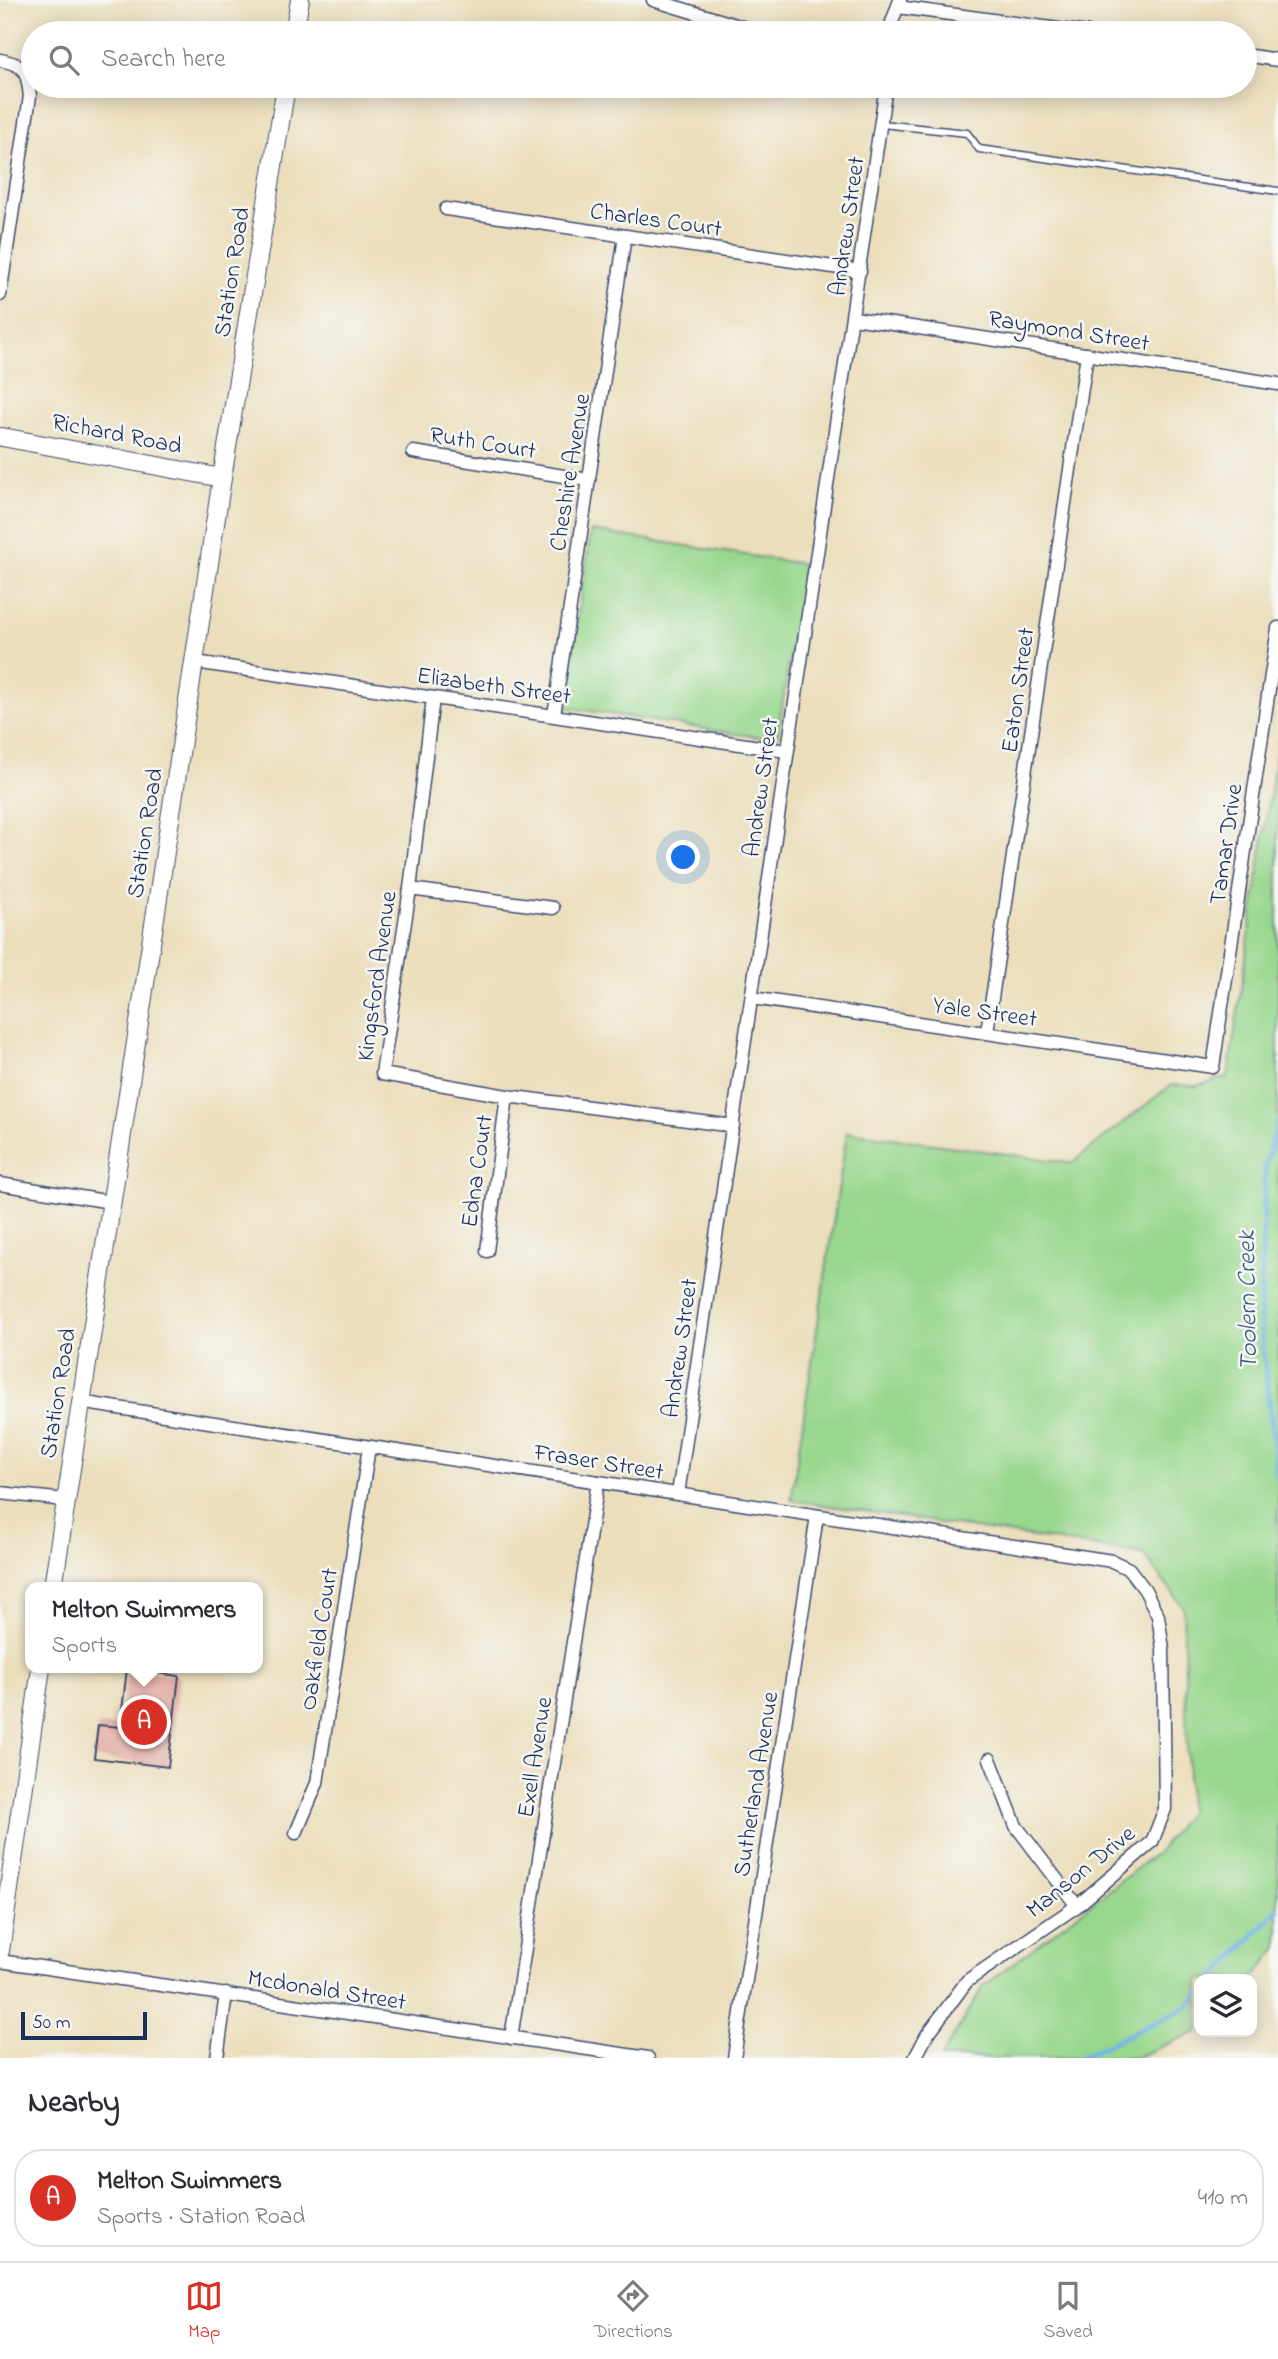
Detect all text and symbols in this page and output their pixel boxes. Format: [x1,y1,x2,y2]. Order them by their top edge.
search box [21,21,1257,98]
icon: search [45,41,83,79]
text: Search here [101,41,226,79]
street label: Andrew Street [821,154,876,298]
street label: Charles Court [587,195,724,248]
street label: Station Road [206,204,261,340]
street label: Raymond Street [985,302,1152,363]
street label: Cheshire Avenue [542,391,601,554]
street label: Richard Road [49,406,185,465]
street label: Ruth Court [427,419,538,470]
street label: Eaton Street [993,625,1046,755]
street label: Elizabeth Street [414,659,573,716]
street label: Andrew Street [735,715,790,859]
street label: Station Road [119,765,174,901]
street label: Tamar Drive [1202,781,1253,907]
your location [666,840,700,874]
street label: Kingsford Avenue [349,889,408,1064]
street label: Yale Street [930,989,1039,1038]
street label: Edna Court [453,1113,504,1230]
water label: Toolern Creek [1229,1229,1269,1372]
street label: Andrew Street [654,1276,709,1420]
street label: Station Road [32,1325,87,1461]
street label: Fraser Street [530,1436,666,1491]
street label: Oakfield Court [292,1566,349,1713]
popup [25,1582,263,1673]
text: Melton Swimmers [51,1592,237,1630]
text: Sports [51,1630,117,1663]
street label: Sutherland Avenue [726,1689,789,1879]
street label: Exell Avenue [510,1694,563,1820]
pin: A [121,1696,167,1748]
street label: Manson Drive [1019,1818,1144,1928]
street label: Mcdonald Street [245,1962,408,2021]
map controls [1194,1974,1257,2037]
button: layers [1194,1974,1257,2037]
scale bar [21,2009,147,2041]
text: 50 m [32,2010,71,2037]
text: Nearby [28,2082,120,2126]
text: Melton Swimmers [97,2163,282,2201]
text: A [46,2182,60,2215]
text: 410 m [1198,2182,1248,2215]
text: Sports · Station Road [97,2201,305,2234]
tab: Map [185,2277,223,2346]
tab: Directions [594,2277,673,2346]
tab: Saved [1043,2277,1093,2346]

